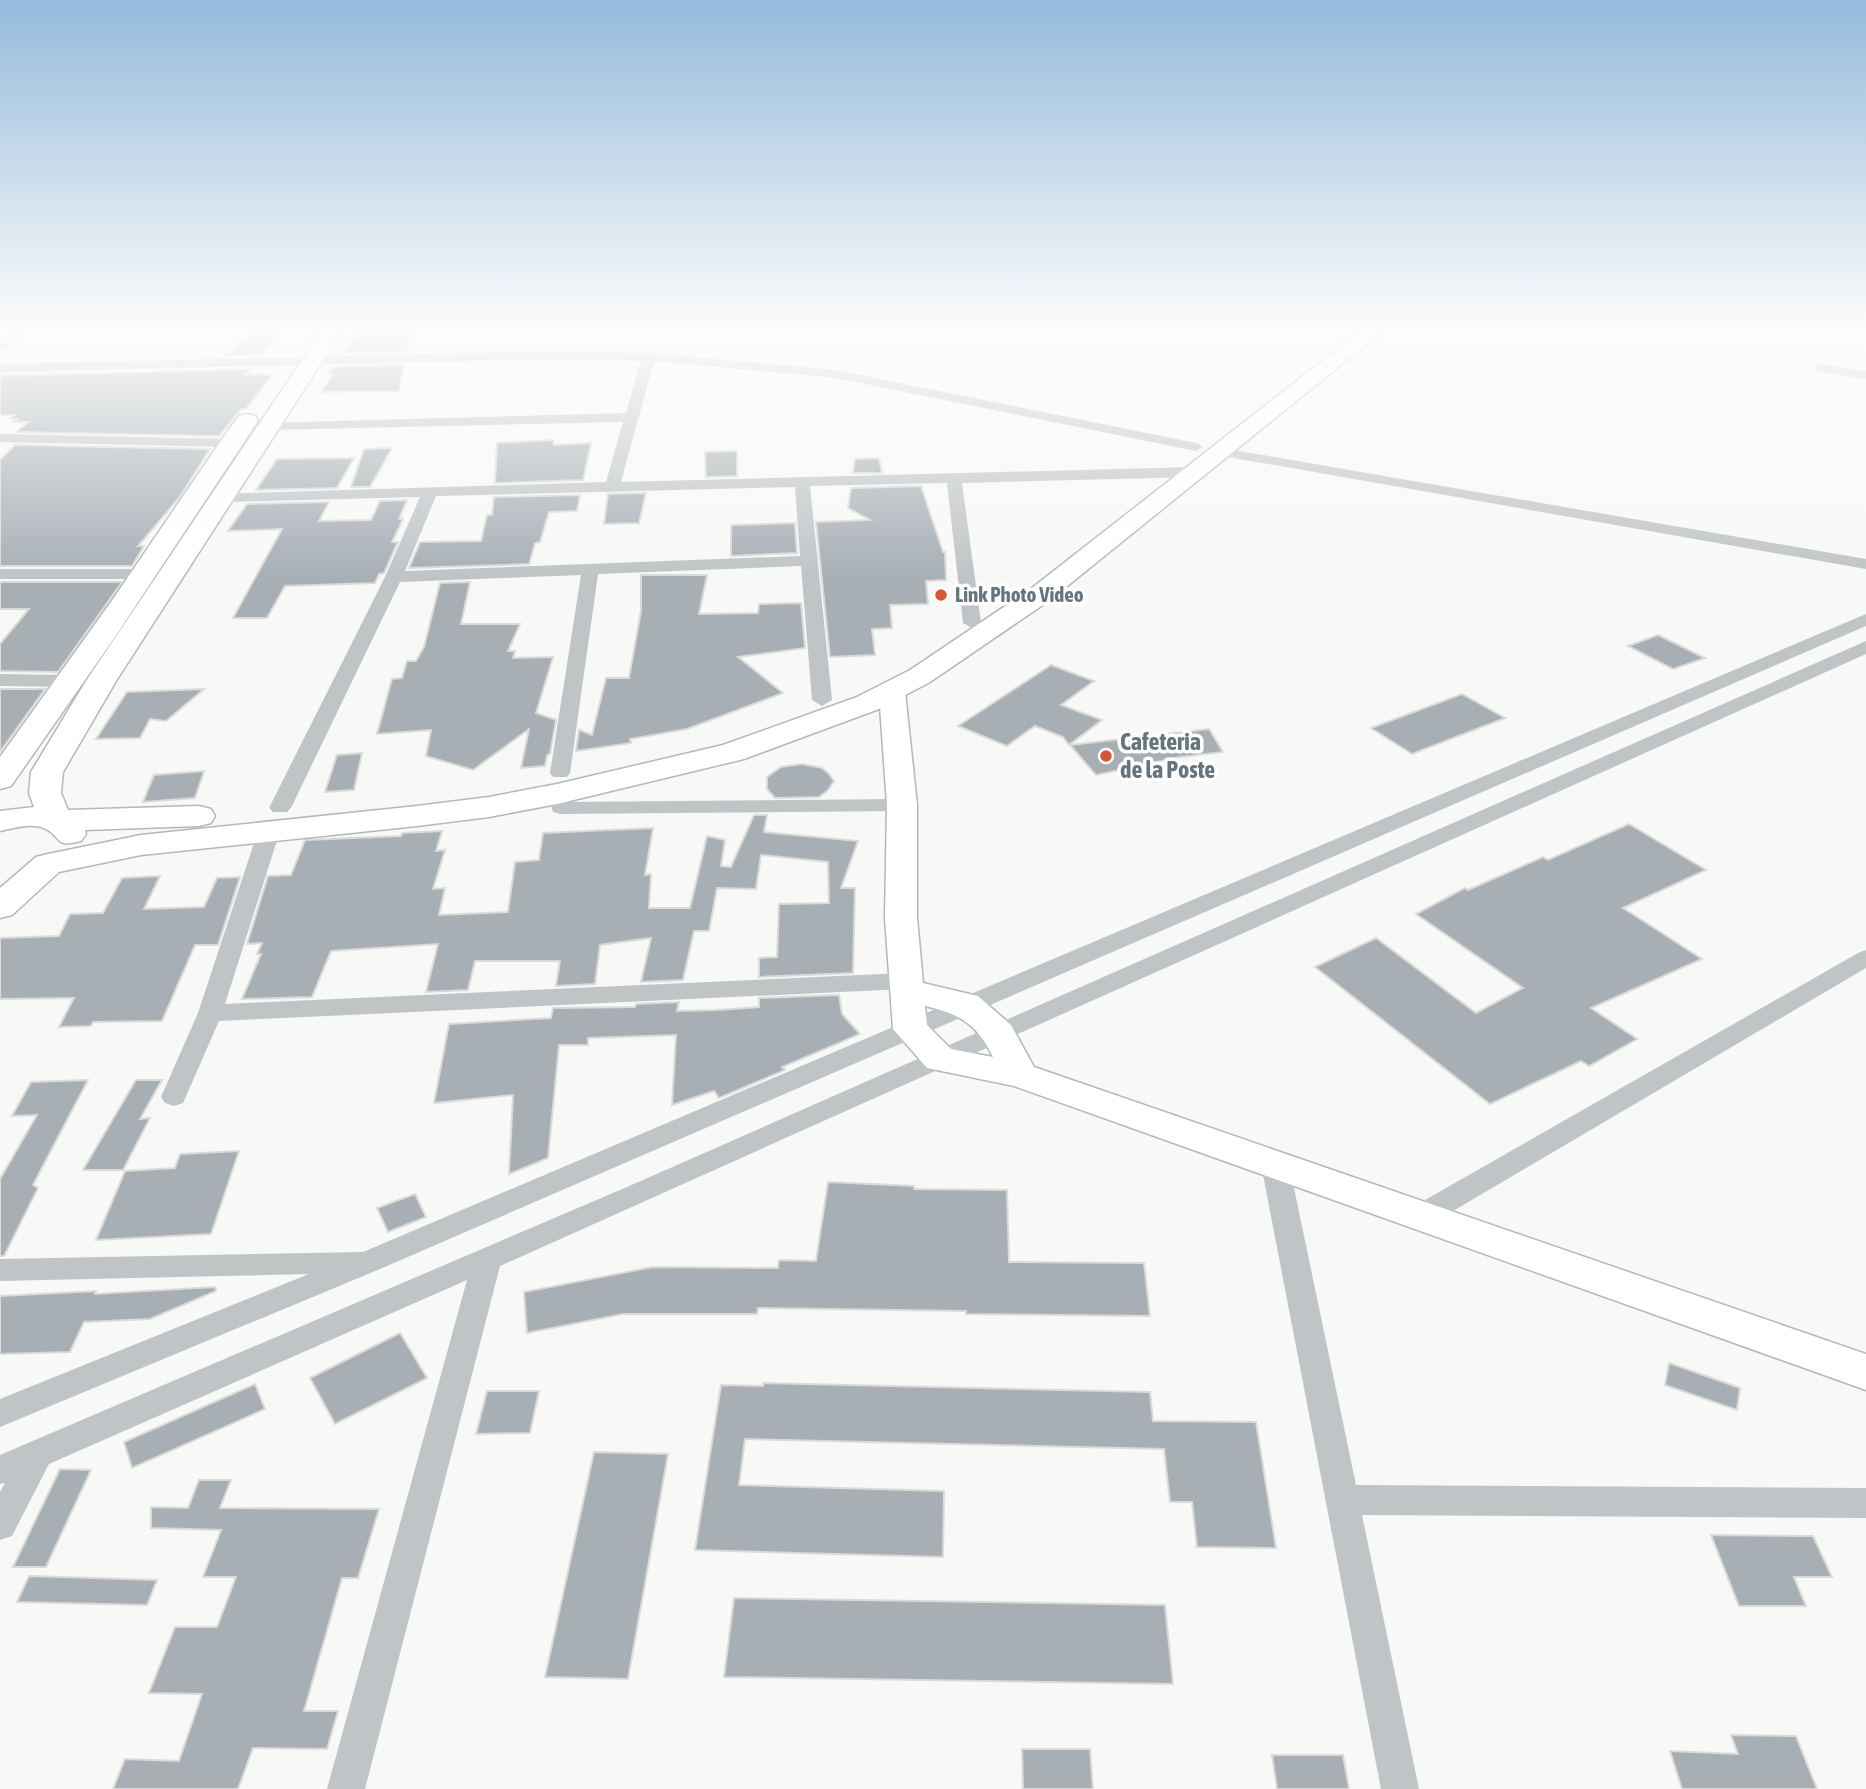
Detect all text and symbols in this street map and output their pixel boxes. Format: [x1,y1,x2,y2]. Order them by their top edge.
place label: Link Photo Video [955,582,1084,606]
marker: Link Photo Video [933,587,949,603]
place label: Cafeteria de la Poste [1120,728,1215,783]
marker: Cafeteria de la Poste [1098,748,1114,764]

